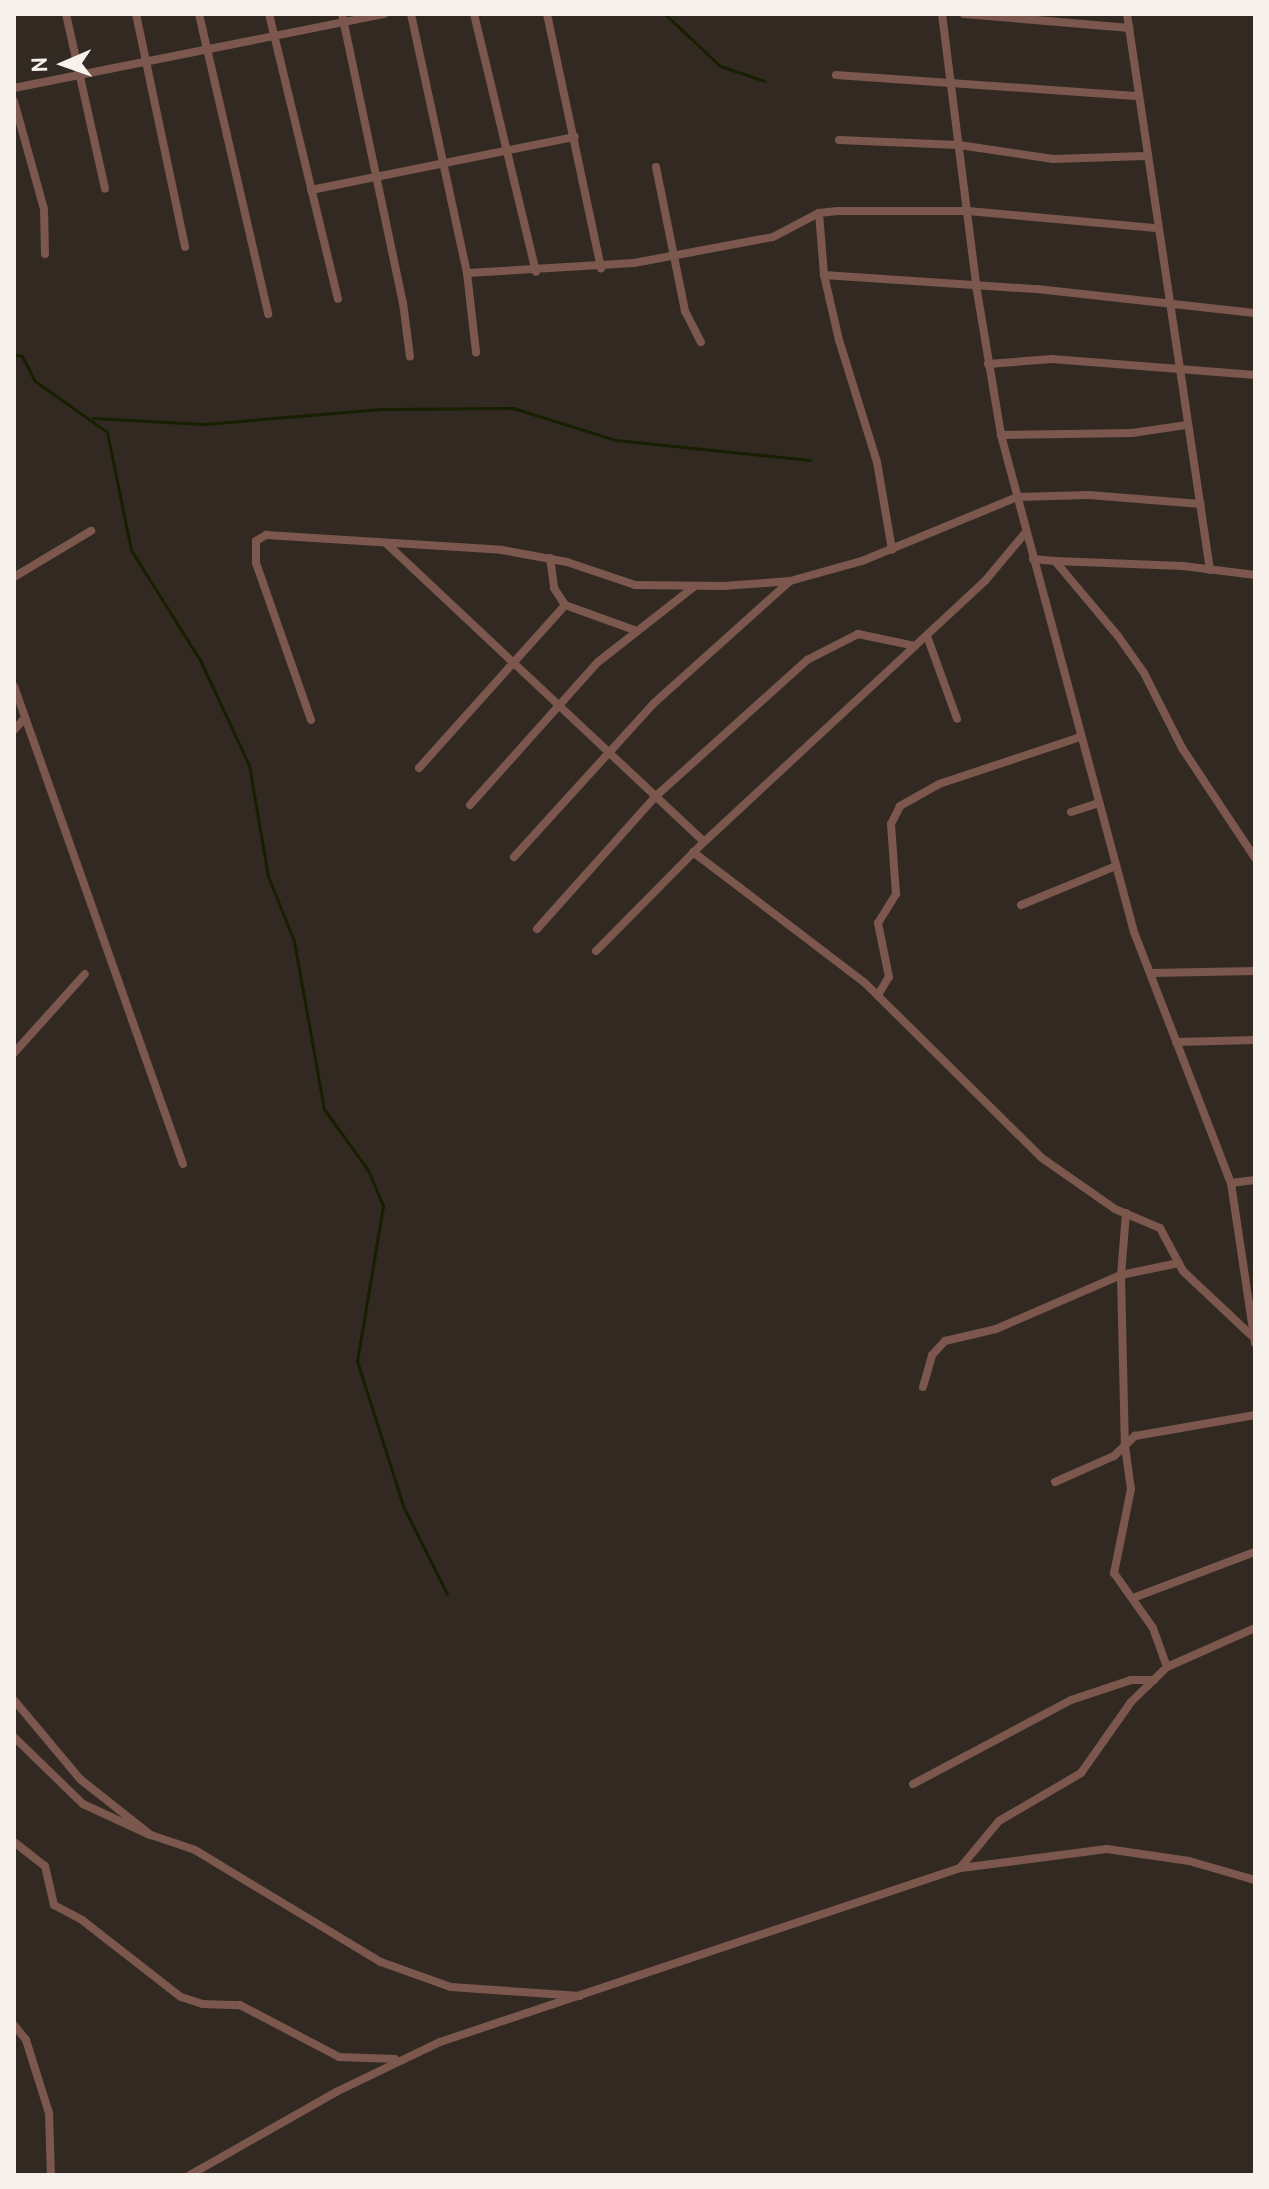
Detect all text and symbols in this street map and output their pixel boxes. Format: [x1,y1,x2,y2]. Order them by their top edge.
north arrow [24,24,104,104]
text: N [26,57,53,73]

